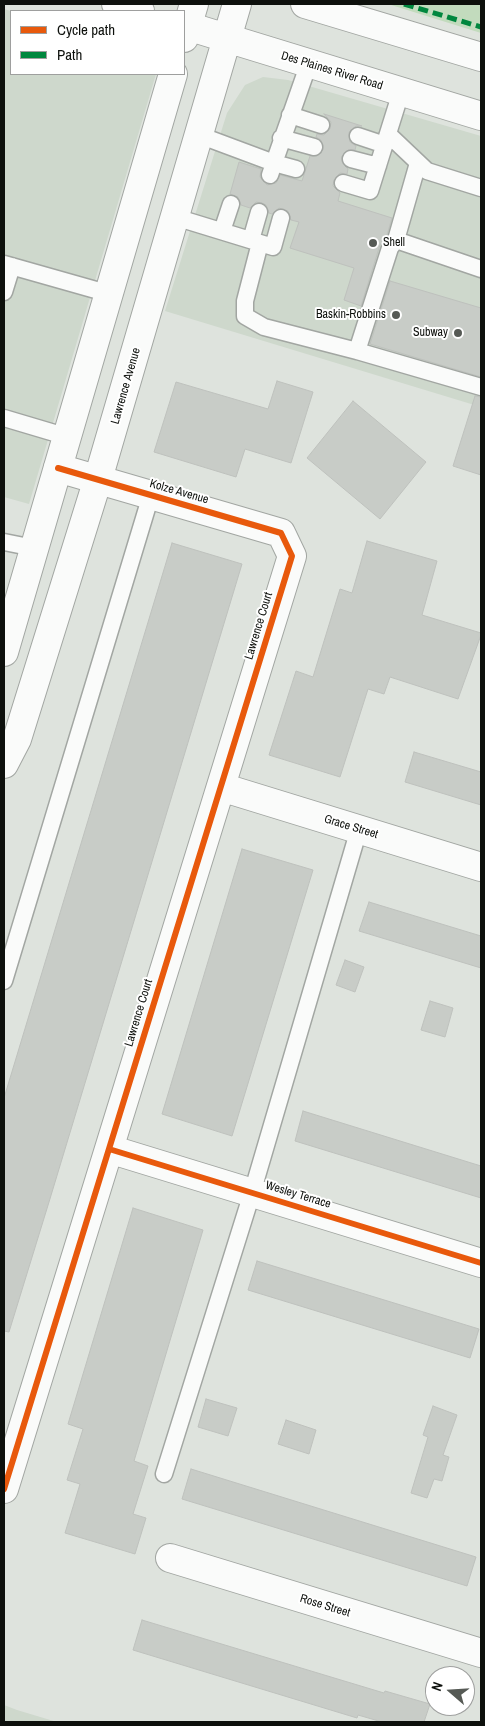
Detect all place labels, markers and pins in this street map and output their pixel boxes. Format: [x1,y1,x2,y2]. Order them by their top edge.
place label: Shell [383,236,405,250]
marker: Shell [367,237,379,249]
place label: Baskin-Robbins [316,308,386,322]
marker: Baskin-Robbins [390,309,402,321]
place label: Subway [413,326,448,340]
marker: Subway [452,327,464,339]

